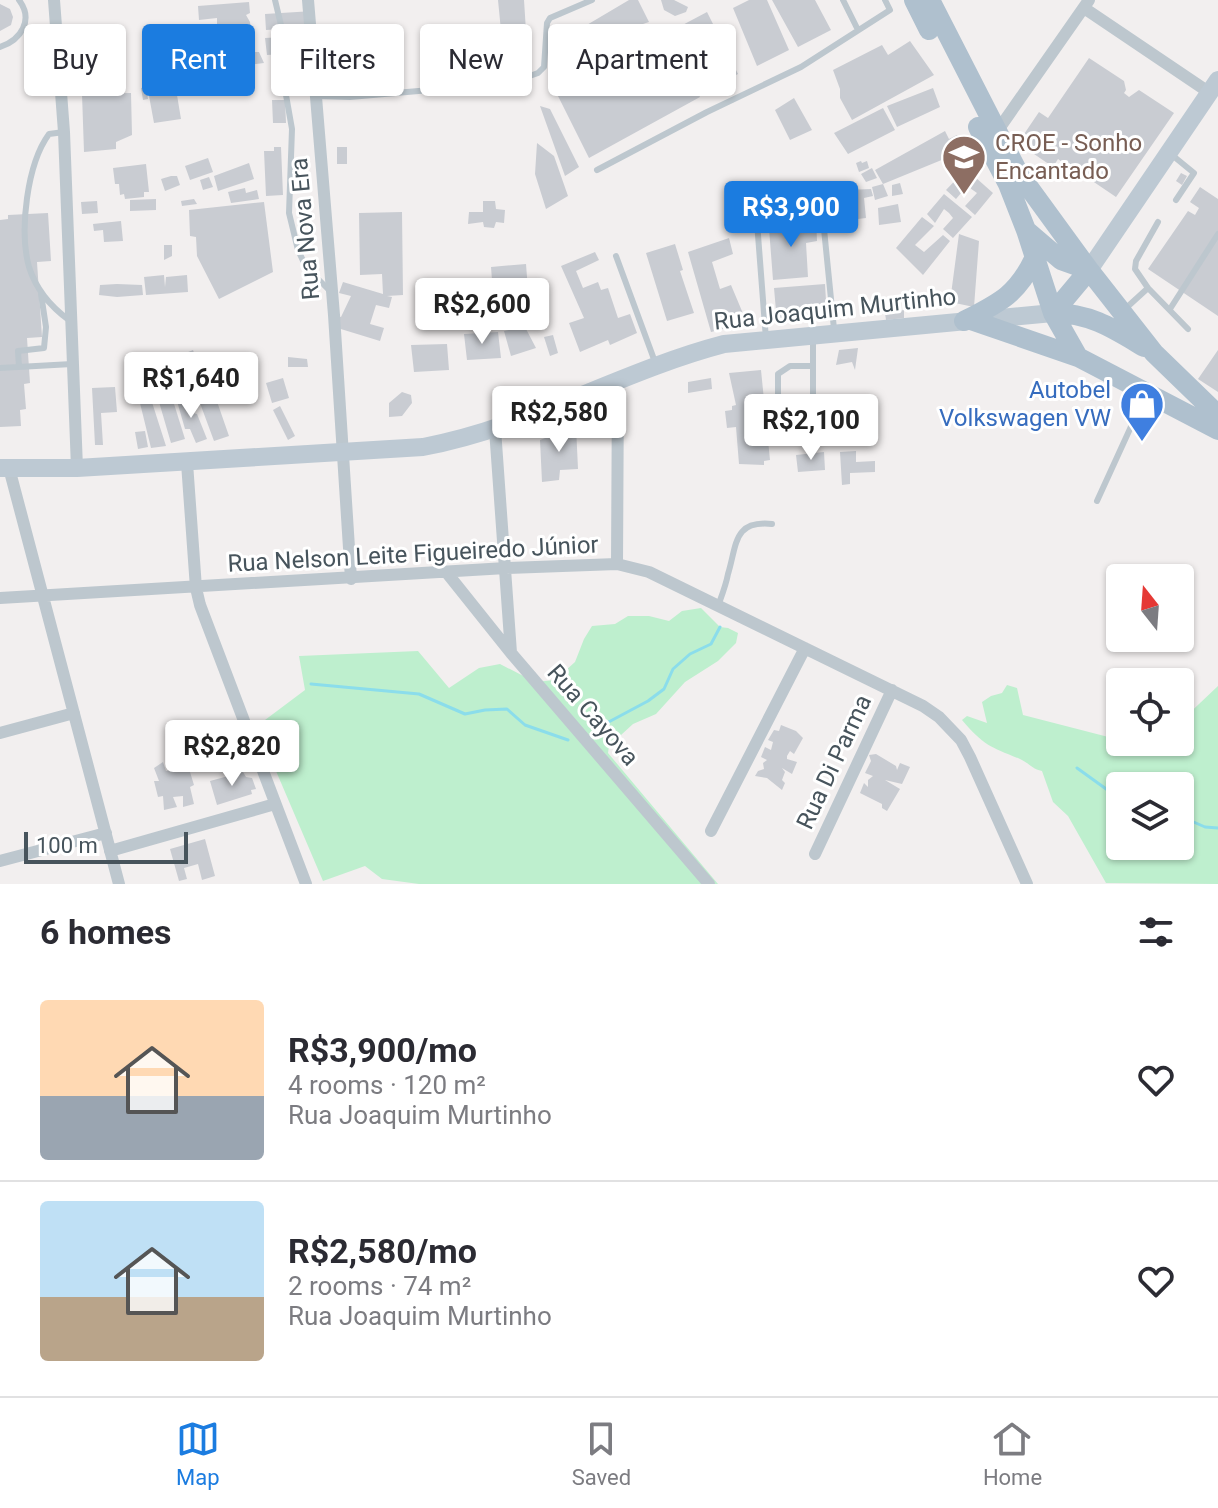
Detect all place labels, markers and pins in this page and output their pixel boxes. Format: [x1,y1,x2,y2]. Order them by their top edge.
place label: CROE - Sonho Encantado [995,129,1142,185]
school or university icon: CROE - Sonho Encantado [940,133,988,196]
pin: R$3,900 [717,181,865,249]
pin: R$2,600 [408,278,556,346]
pin: R$1,640 [117,352,265,420]
place label: Autobel Volkswagen VW [939,376,1111,432]
shop icon: Autobel Volkswagen VW [1118,380,1166,443]
pin: R$2,580 [485,386,633,454]
pin: R$2,100 [737,394,885,462]
pin: R$2,820 [158,720,306,788]

